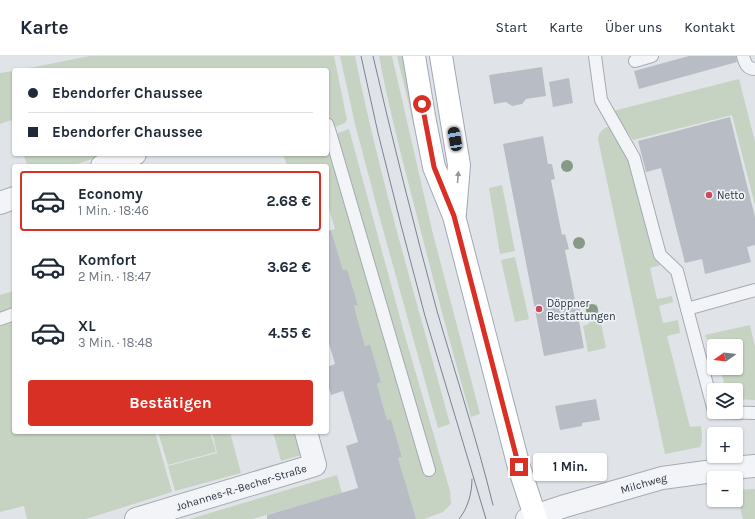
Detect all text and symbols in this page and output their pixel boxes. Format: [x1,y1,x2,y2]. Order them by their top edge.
text: Karte [20,17,69,39]
text: Start [495,19,527,36]
text: Karte [549,19,583,36]
text: Über uns [605,19,662,36]
text: Kontakt [684,19,735,36]
text: Ebendorfer Chaussee [52,84,203,102]
route start [413,95,431,113]
text: Ebendorfer Chaussee [52,123,203,141]
car [447,126,463,152]
one-way arrow [455,171,461,183]
icon: car [30,183,66,219]
text: Economy [78,185,143,203]
place label: Netto [717,189,744,202]
marker: Netto [704,190,714,200]
text: 2.68 € [267,192,311,210]
text: 1 Min. · 18:46 [78,203,149,218]
icon: car [30,249,66,285]
text: Komfort [78,251,136,269]
text: 3.62 € [267,258,311,276]
text: 2 Min. · 18:47 [78,269,151,284]
place label: Döppner Bestattungen [547,297,616,323]
marker: Döppner Bestattungen [534,304,544,314]
icon: car [30,315,66,351]
text: XL [78,317,96,335]
text: 4.55 € [268,324,311,342]
text: 3 Min. · 18:48 [78,335,153,350]
north arrow [707,339,743,375]
map controls [707,339,743,507]
button: Bestätigen [28,380,313,426]
button: layers [707,383,743,419]
button: + [707,427,743,463]
callout: 1 Min. [533,453,607,481]
route end [510,458,528,476]
text: 1 Min. [553,459,587,474]
street label: Johannes-R.-Becher-Straße [174,461,309,513]
street label: Milchweg [619,471,668,496]
button: − [707,471,743,507]

